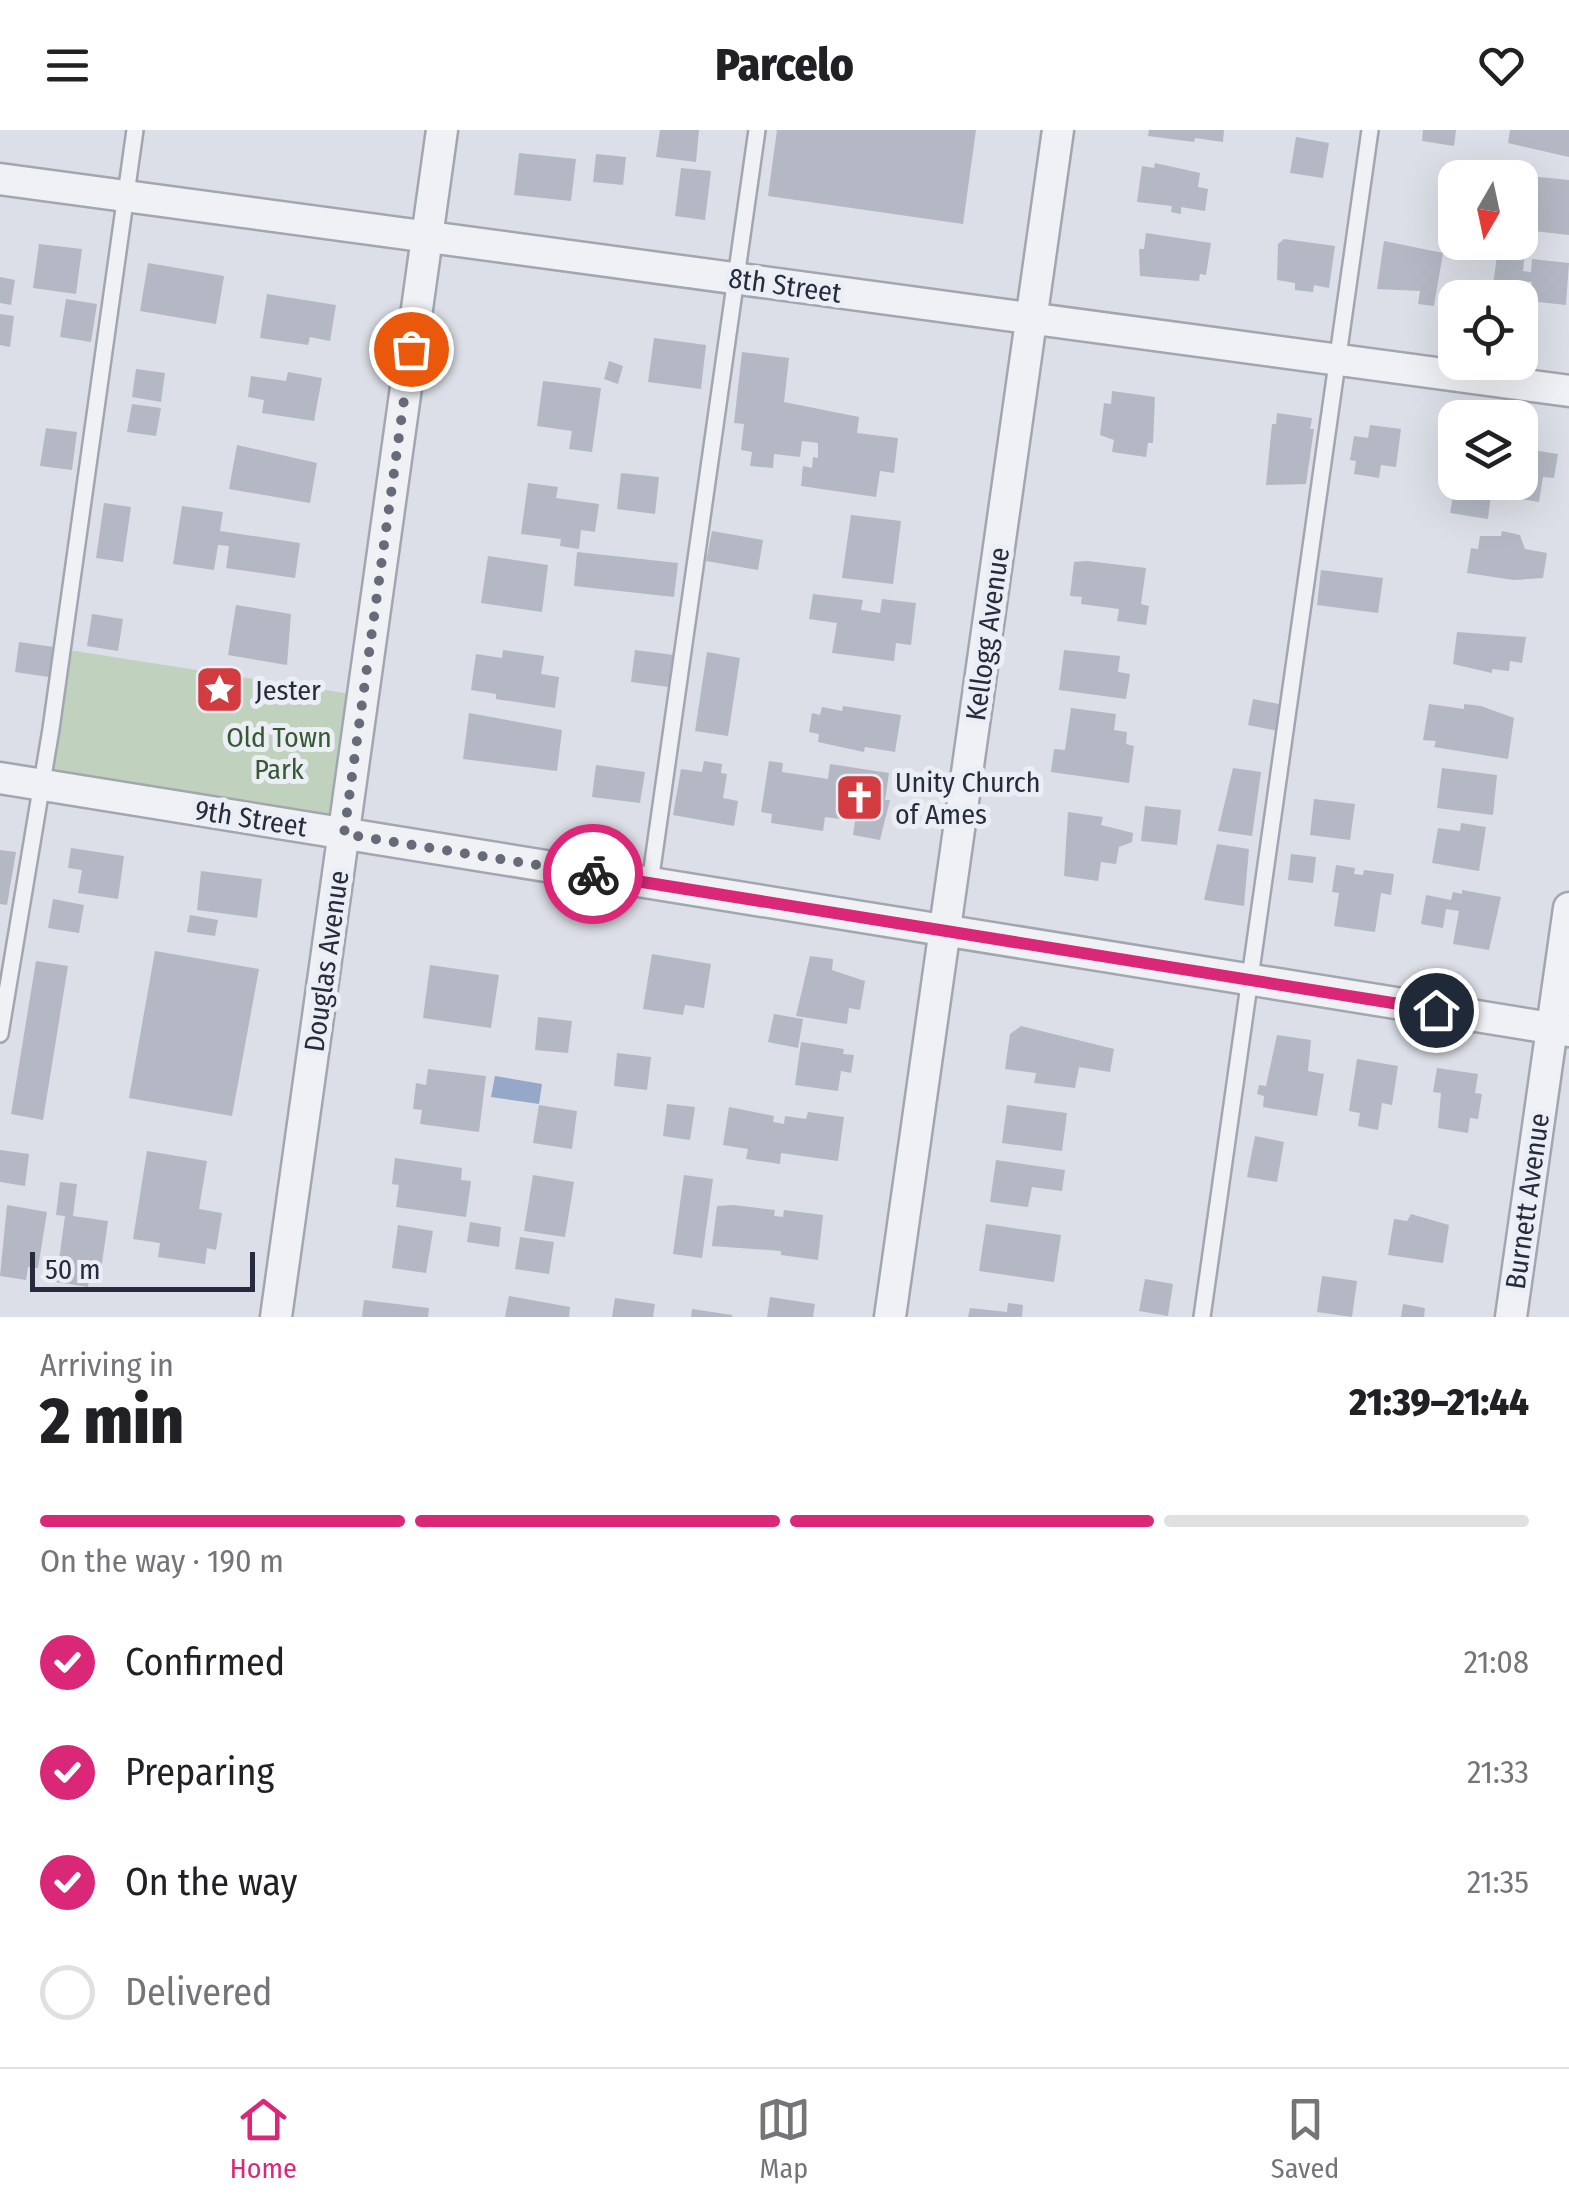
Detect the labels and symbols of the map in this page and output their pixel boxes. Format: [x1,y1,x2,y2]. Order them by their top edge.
north arrow [1438,160,1538,260]
street label: 8th Street [727,261,844,310]
pin [369,307,454,392]
street label: Kellogg Avenue [959,545,1016,723]
place icon: Jester [194,664,246,716]
place label: Jester [255,674,321,707]
park label: Old Town Park [226,721,332,786]
place label: Unity Church of Ames [895,766,1041,831]
church icon: Unity Church of Ames [834,772,886,824]
street label: 9th Street [193,793,310,844]
courier [543,824,643,924]
street label: Douglas Avenue [297,869,356,1054]
pin [1394,968,1479,1053]
street label: Burnett Avenue [1499,1111,1556,1291]
scale bar [30,1247,255,1292]

